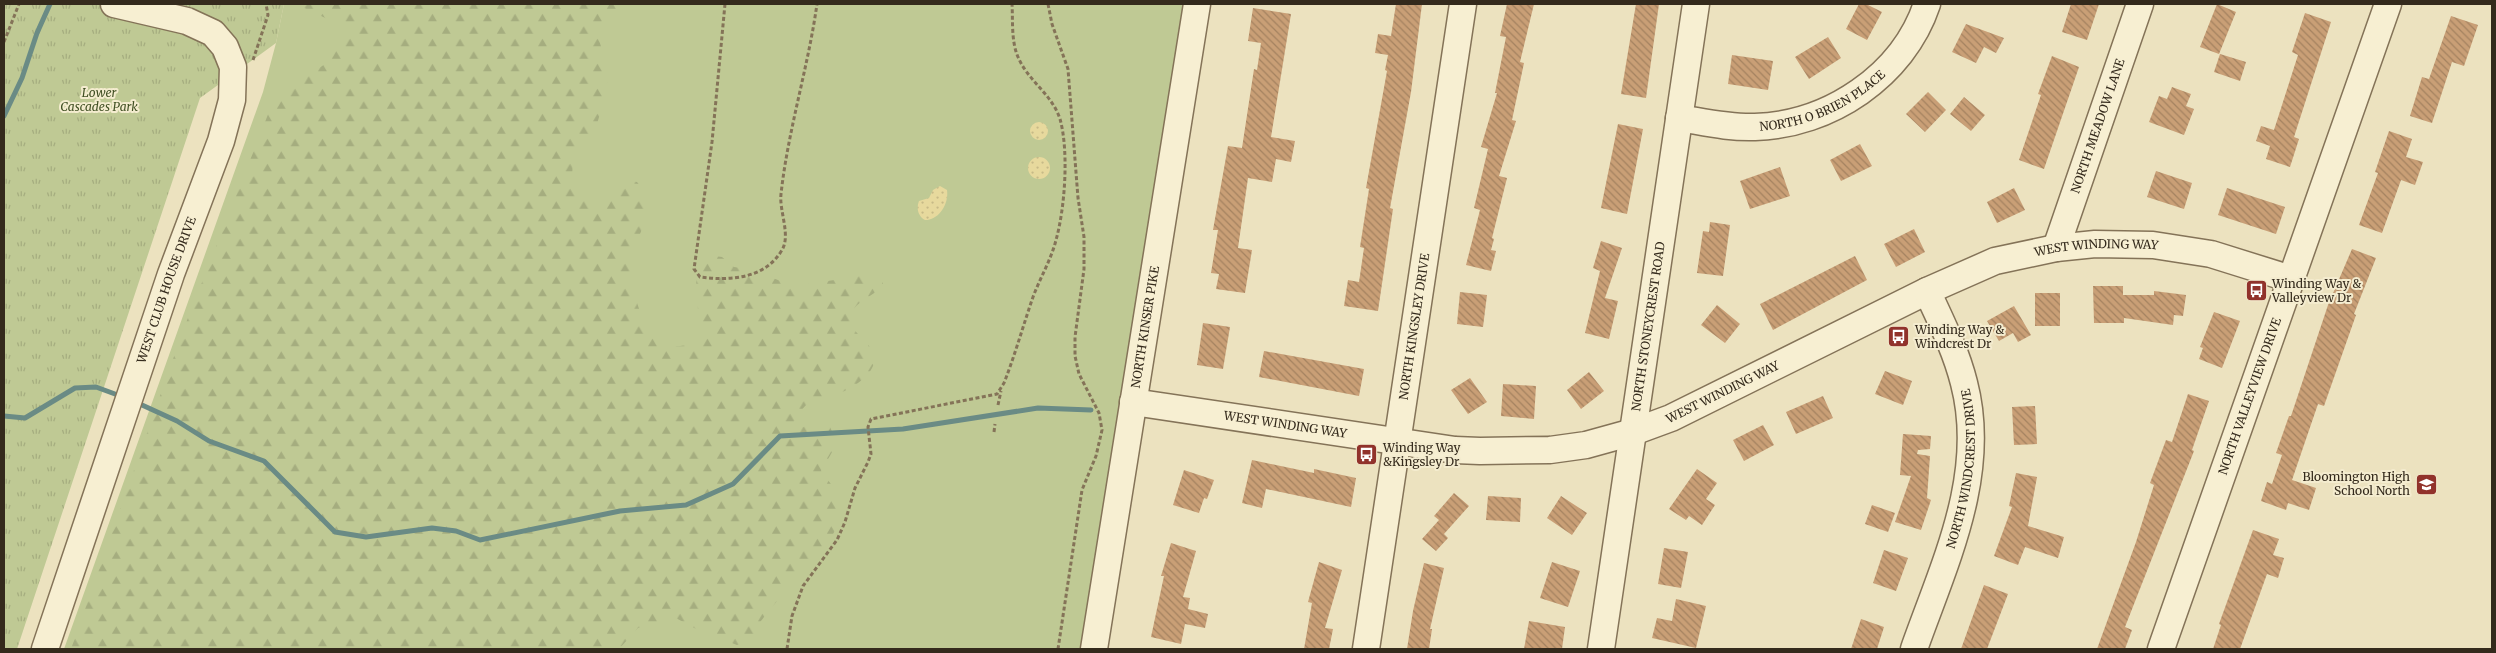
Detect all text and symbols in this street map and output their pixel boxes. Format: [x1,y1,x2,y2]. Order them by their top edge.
street label: NORTH MEADOW LANE [2067,56,2128,195]
street label: NORTH O BRIEN PLACE [1759,66,1888,134]
park label: Lower Cascades Park [60,85,138,114]
street label: WEST CLUB HOUSE DRIVE [133,214,199,366]
street label: WEST WINDING WAY [2032,236,2160,260]
street label: NORTH STONEYCREST ROAD [1628,241,1668,412]
street label: NORTH KINGSLEY DRIVE [1396,252,1432,401]
street label: NORTH KINSER PIKE [1128,264,1162,389]
place label: Winding Way & Valleyview Dr [2271,276,2361,305]
bus stop icon: Winding Way & Valleyview Dr [2244,279,2268,303]
street label: NORTH VALLEYVIEW DRIVE [2215,315,2284,477]
place label: Winding Way & Windcrest Dr [1914,322,2004,351]
bus stop icon: Winding Way & Windcrest Dr [1887,325,1911,349]
street label: WEST WINDING WAY [1663,357,1782,427]
street label: NORTH WINDCREST DRIVE [1943,387,1978,550]
street label: WEST WINDING WAY [1222,407,1348,441]
place label: Winding Way &Kingsley Dr [1382,440,1461,469]
bus stop icon: Winding Way &Kingsley Dr [1355,443,1379,467]
place label: Bloomington High School North [2302,469,2410,498]
school or university icon: Bloomington High School North [2414,472,2438,496]

